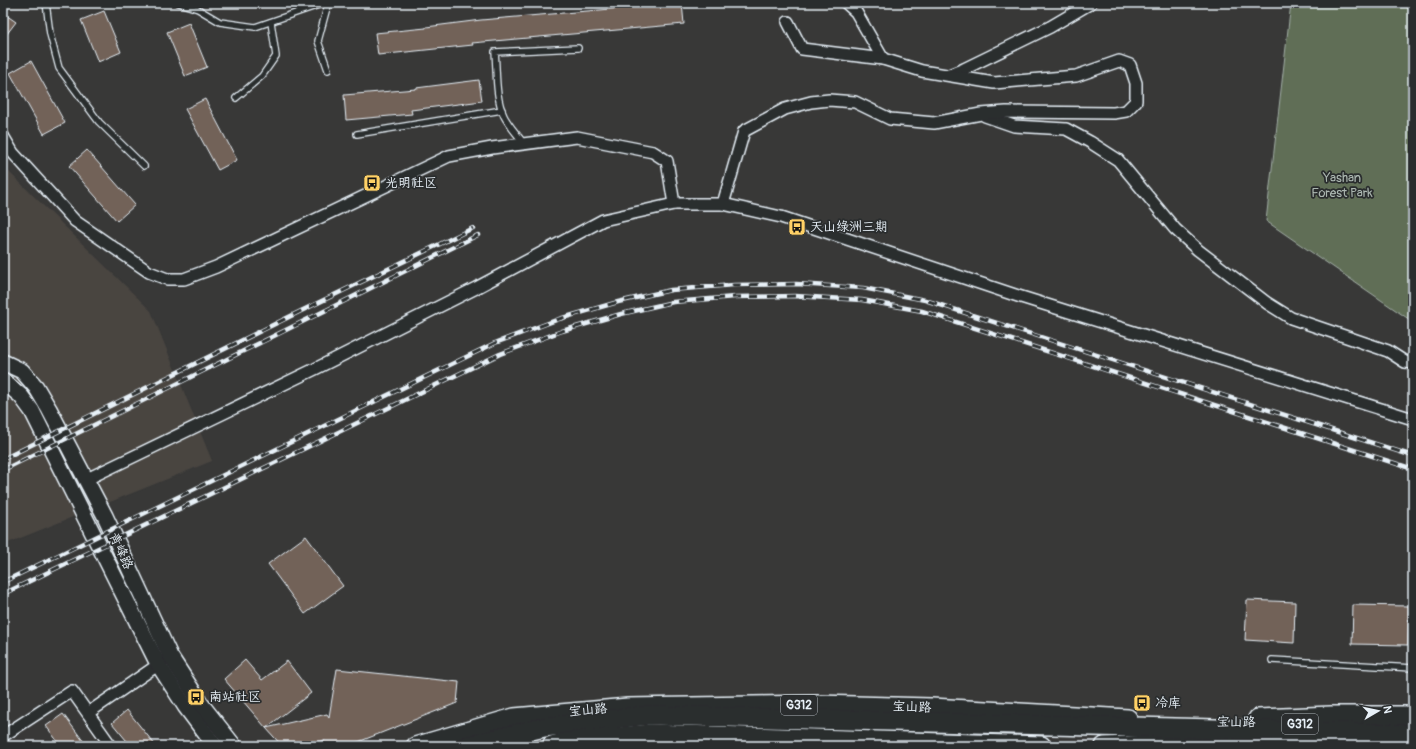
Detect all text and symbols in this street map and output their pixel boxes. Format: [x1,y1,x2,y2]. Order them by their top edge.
park label: Yashan Forest Park [1311,170,1373,201]
bus stop icon: 光明社区 [362,173,382,193]
place label: 光明社区 [385,175,437,191]
bus stop icon: 天山绿洲三期 [787,217,807,237]
place label: 天山绿洲三期 [810,219,888,235]
street label: 青峰路 [106,530,136,572]
bus stop icon: 南站社区 [186,687,206,707]
place label: 南站社区 [209,689,261,705]
north arrow [1358,691,1398,731]
bus stop icon: 冷库 [1132,693,1152,713]
road number: G312 [781,695,817,715]
place label: 冷库 [1155,695,1181,711]
street label: 宝山路 [892,698,932,716]
street label: 宝山路 [568,700,608,720]
text: N [1380,705,1394,715]
street label: 宝山路 [1216,714,1256,730]
road number: G312 [1282,714,1318,734]

